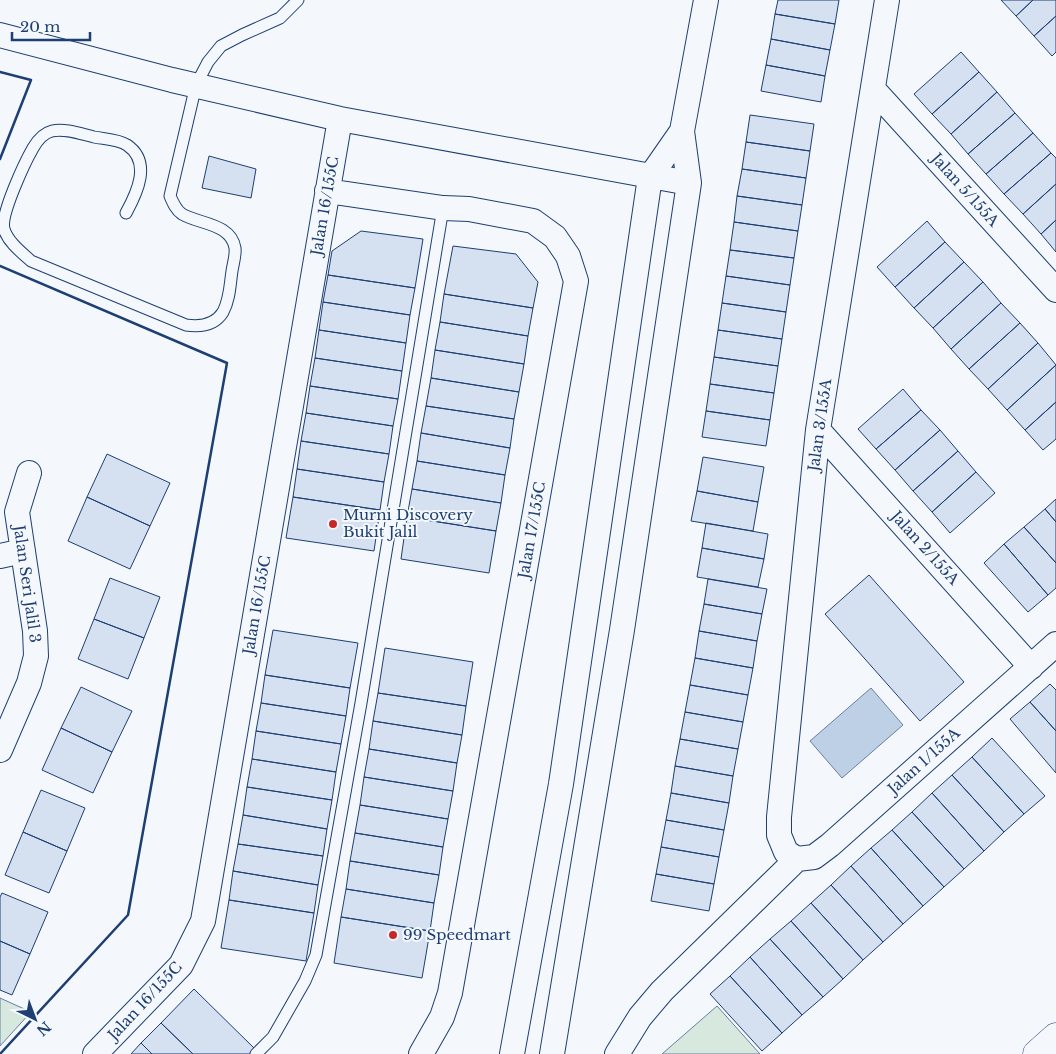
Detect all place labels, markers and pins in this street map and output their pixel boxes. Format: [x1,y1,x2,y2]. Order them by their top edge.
place label: Murni Discovery Bukit Jalil [343,505,473,541]
marker: Murni Discovery Bukit Jalil [327,518,339,530]
place label: 99 Speedmart [403,925,511,944]
marker: 99 Speedmart [387,929,399,941]

